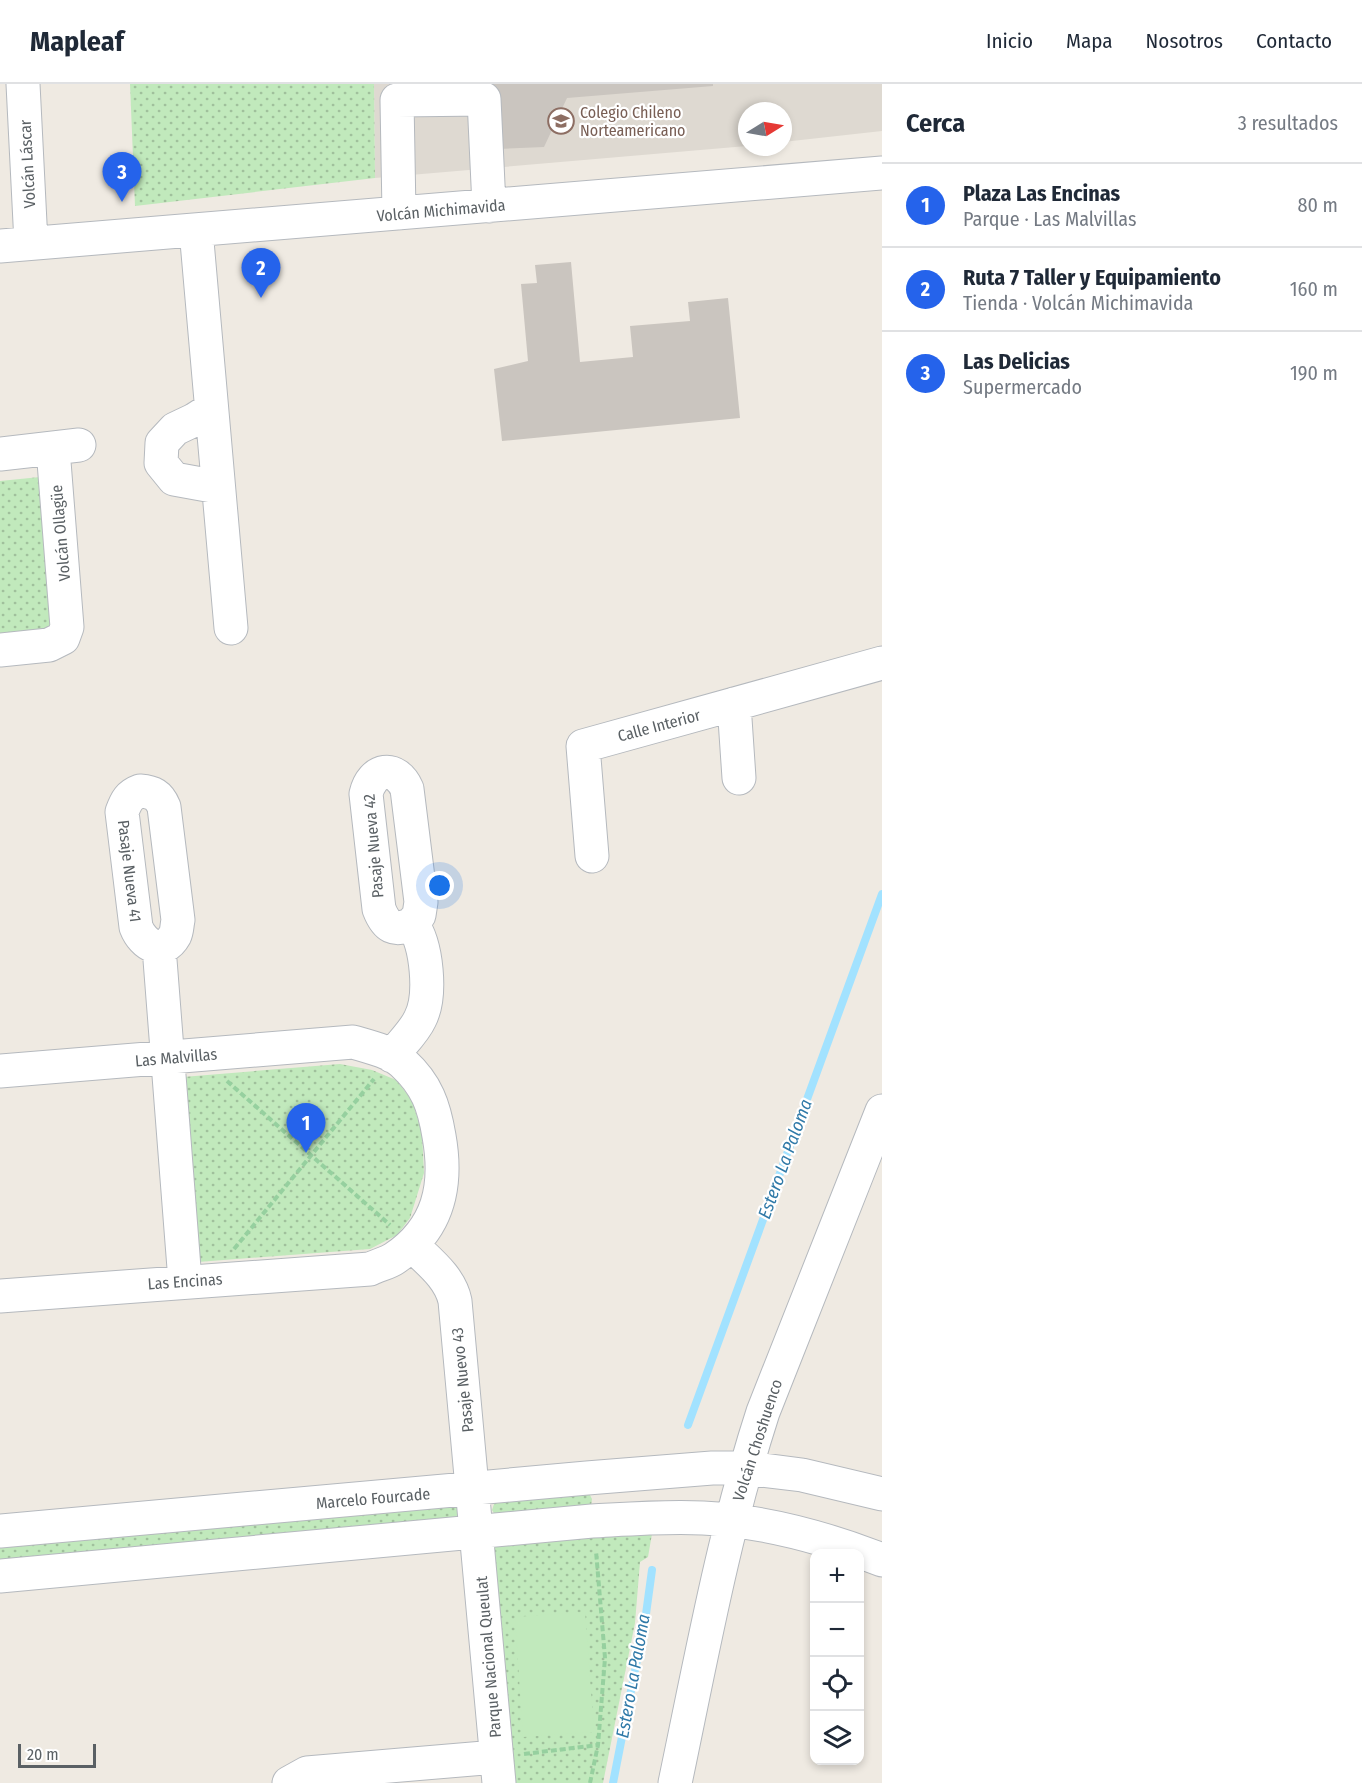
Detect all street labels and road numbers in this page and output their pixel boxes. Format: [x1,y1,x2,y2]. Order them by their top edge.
street label: Volcán Láscar [16,119,39,209]
street label: Volcán Michimavida [376,195,506,226]
street label: Volcán Ollagüe [47,484,74,582]
street label: Calle Interior [616,705,703,746]
street label: Pasaje Nueva 42 [359,793,388,899]
street label: Pasaje Nueva 41 [114,819,145,923]
street label: Las Malvillas [134,1044,218,1071]
street label: Las Encinas [147,1269,223,1294]
street label: Pasaje Nuevo 43 [448,1327,477,1433]
street label: Volcán Choshuenco [729,1377,786,1503]
street label: Marcelo Fourcade [315,1484,431,1513]
street label: Parque Nacional Queulat [472,1575,505,1738]

